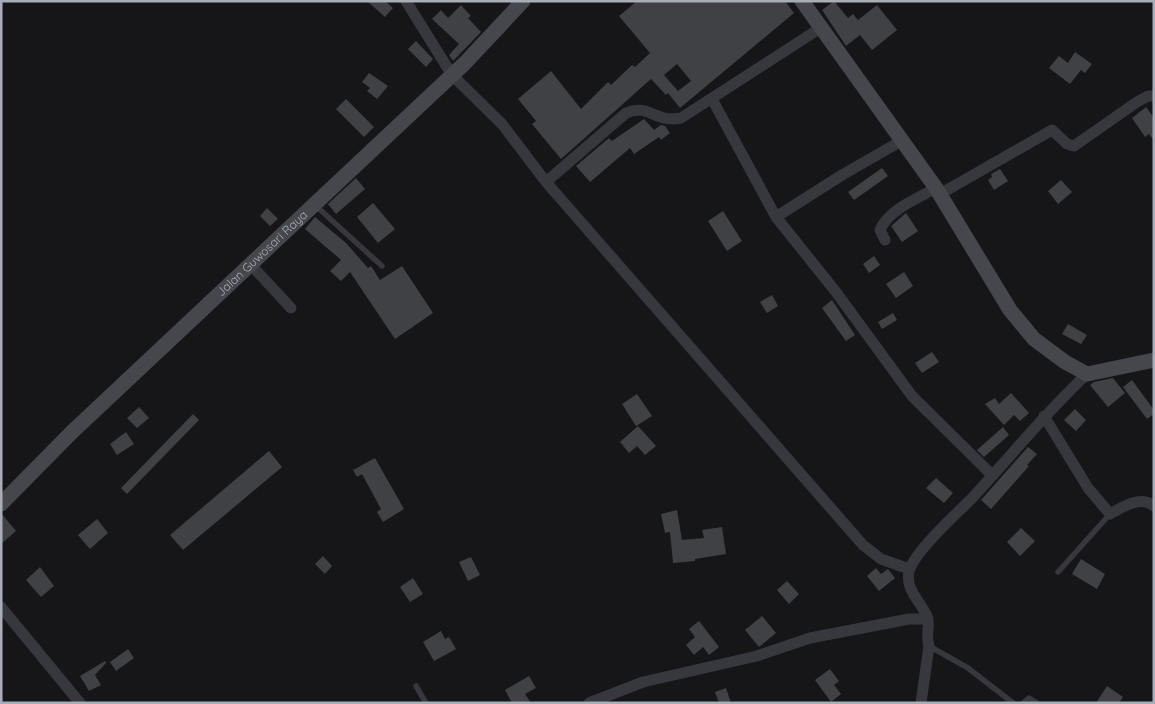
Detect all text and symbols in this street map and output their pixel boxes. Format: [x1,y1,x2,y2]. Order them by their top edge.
street label: Jalan Guwosari Raya [213,207,310,299]

